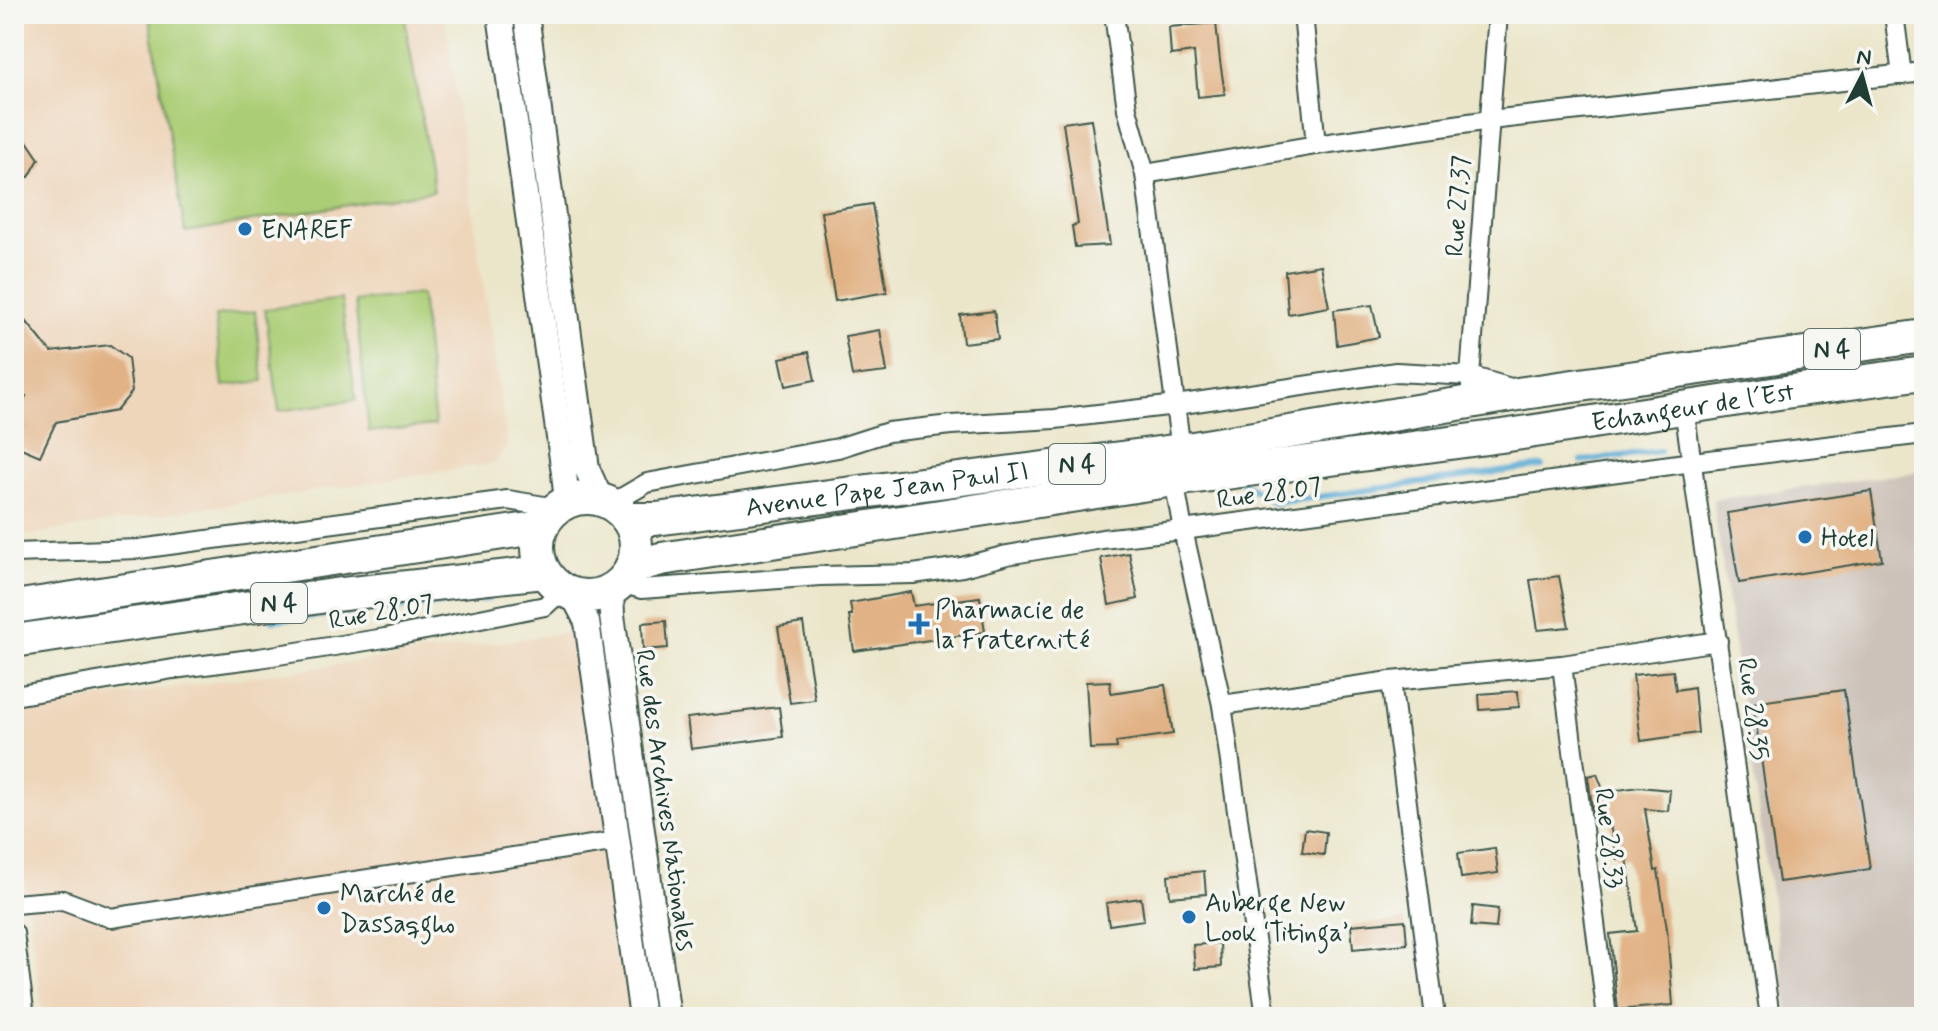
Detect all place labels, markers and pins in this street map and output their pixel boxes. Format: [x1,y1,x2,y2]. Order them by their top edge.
place label: ENAREF [261,214,353,248]
marker: ENAREF [236,220,254,238]
place label: Hotel [1821,522,1874,556]
marker: Hotel [1796,528,1814,546]
place label: Pharmacie de la Fraternité [935,594,1090,658]
marker: Pharmacie de la Fraternité [910,615,928,633]
place label: Marché de Dassaqgho [340,878,456,945]
place label: Auberge New Look ‘Titinga’ [1205,887,1349,954]
marker: Marché de Dassaqgho [315,899,333,917]
marker: Auberge New Look ‘Titinga’ [1180,908,1198,926]

